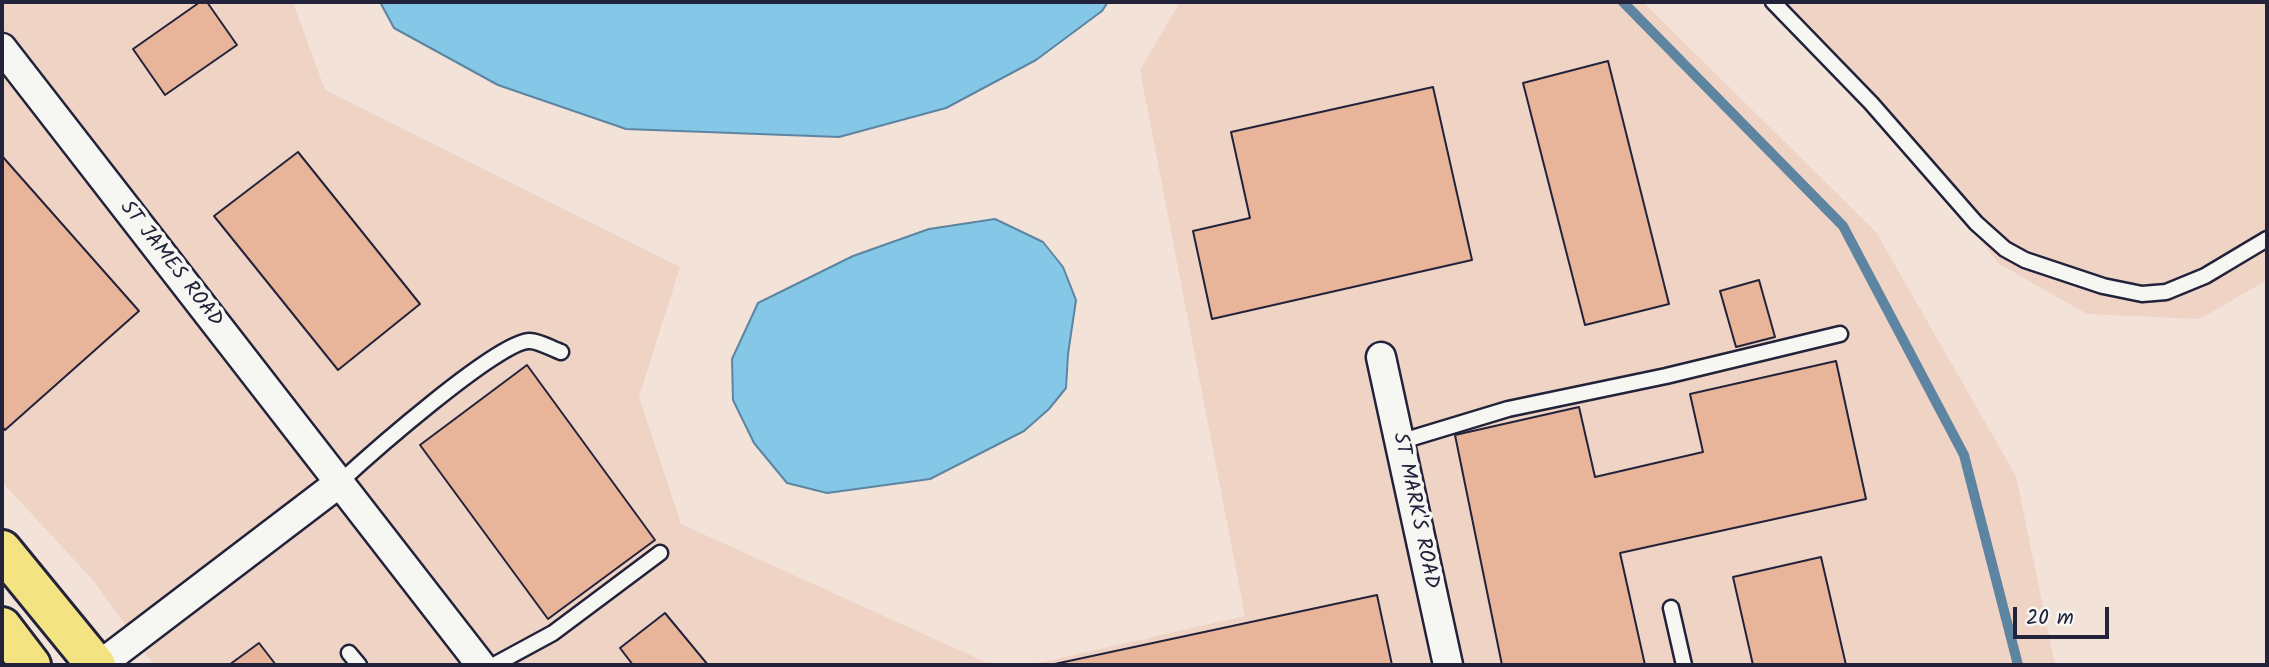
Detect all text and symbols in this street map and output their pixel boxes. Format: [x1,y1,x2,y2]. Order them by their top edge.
street label: ST JAMES ROAD [113,197,227,333]
street label: ST MARK'S ROAD [1385,431,1443,591]
scale bar [2017,594,2113,638]
text: 20 m [2026,602,2074,635]

